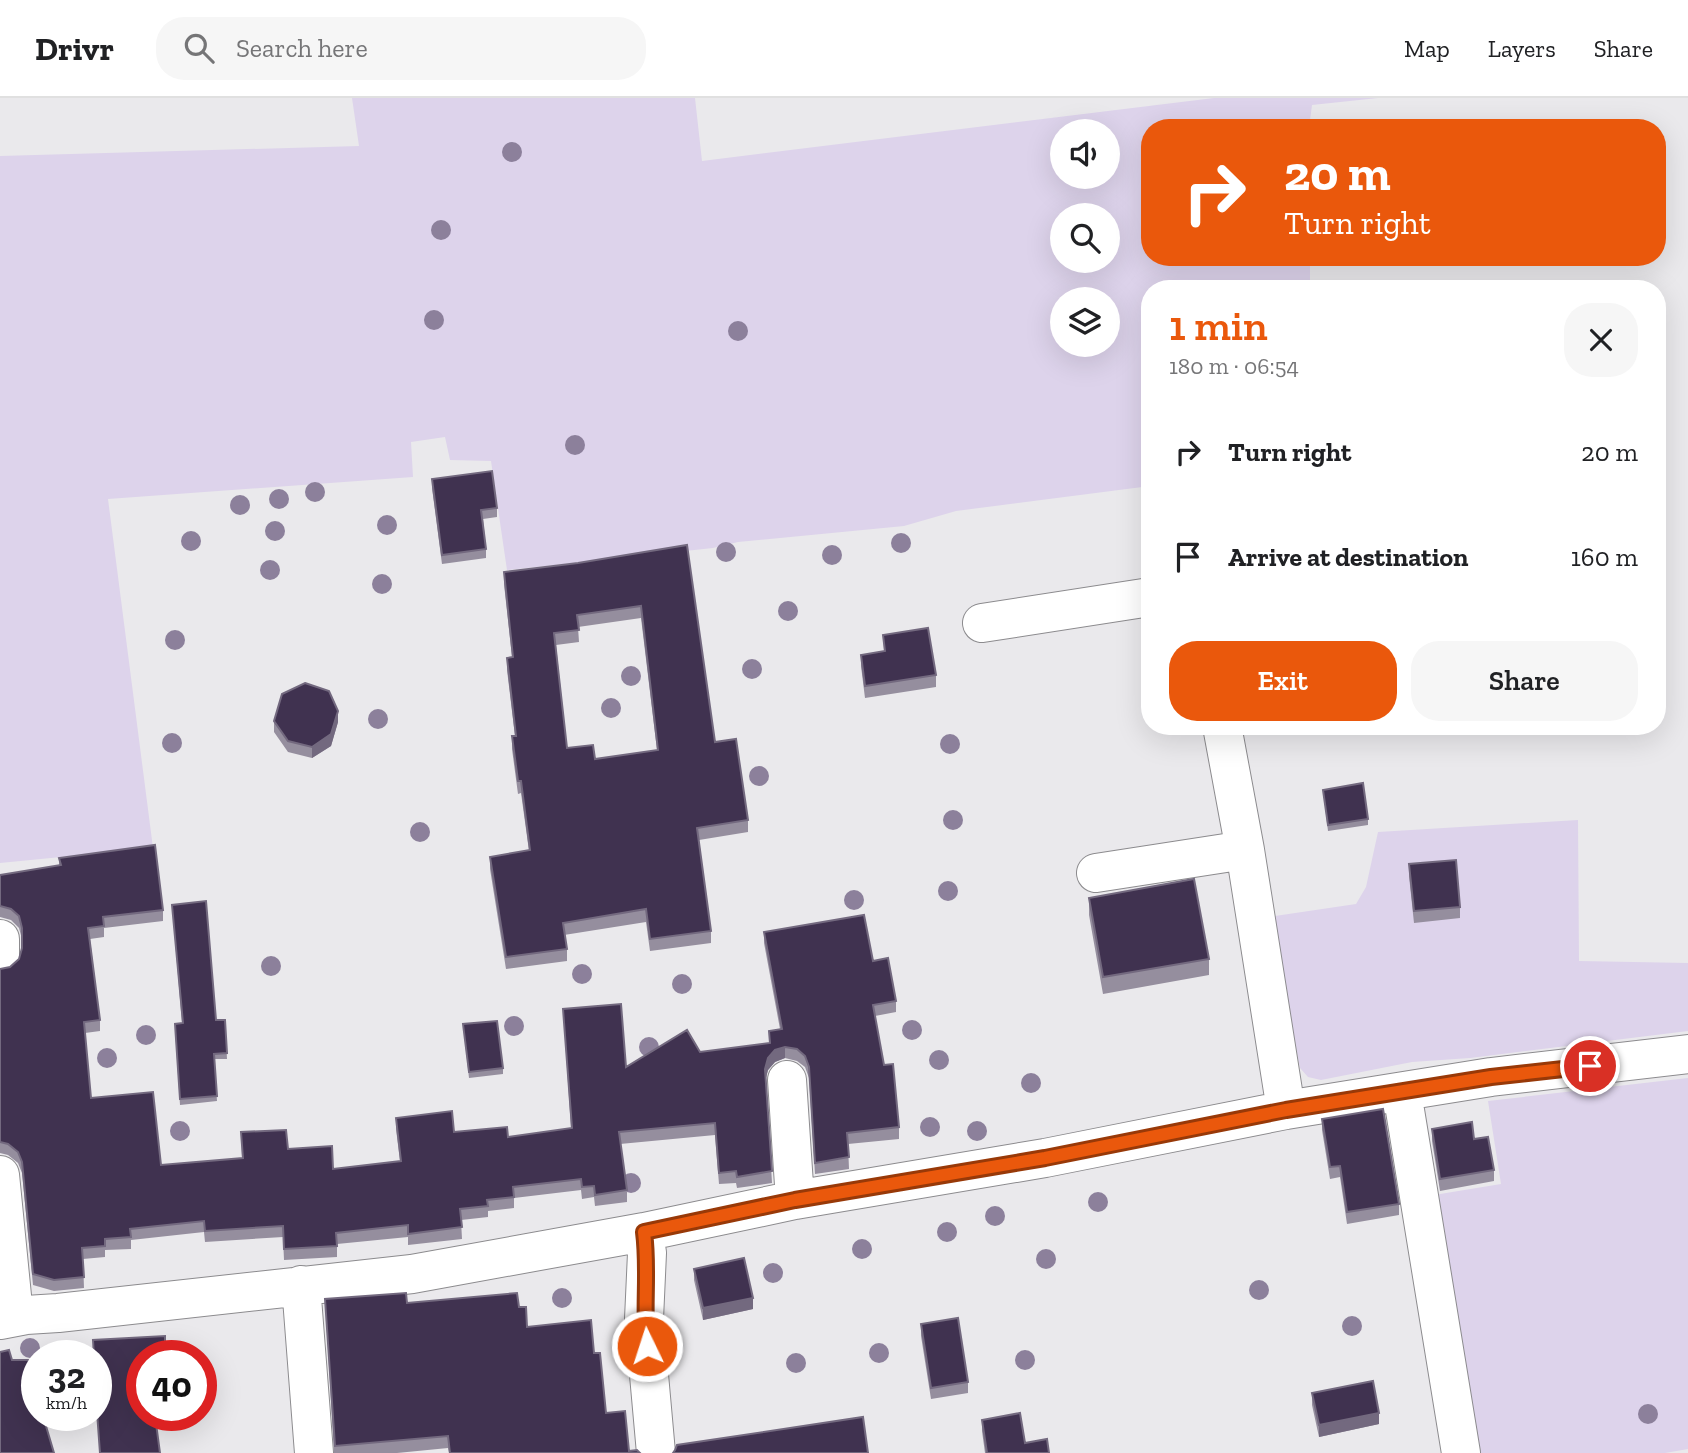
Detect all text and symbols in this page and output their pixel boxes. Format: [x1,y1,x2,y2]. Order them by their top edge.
search box [156,17,646,80]
text: Drivr [35,29,114,68]
icon: search [180,29,218,67]
text: Search here [236,32,368,64]
text: Map [1404,34,1450,63]
text: Layers [1488,34,1556,63]
text: Share [1594,34,1653,63]
map controls [1050,119,1120,357]
button: sound [1050,119,1120,189]
text: 20 m [1284,144,1391,203]
icon: right [1169,147,1260,238]
button: search [1050,203,1120,273]
text: Turn right [1284,204,1431,242]
button: layers [1050,287,1120,357]
text: 1 min [1169,300,1268,351]
button: close [1564,303,1638,377]
text: 180 m · 06:54 [1169,352,1299,380]
icon: right [1169,433,1207,471]
text: Turn right [1228,436,1351,468]
text: 20 m [1581,436,1638,468]
icon: arrive [1169,538,1207,576]
text: Arrive at destination [1228,541,1468,573]
text: 160 m [1571,541,1638,573]
button: Exit [1169,641,1397,721]
button: Share [1411,641,1638,721]
pin [1560,1036,1620,1096]
icon: arrive [1571,1047,1609,1085]
position arrow [610,1309,684,1383]
speed limit sign: 40 [126,1340,217,1431]
text: 32 [48,1355,85,1397]
text: km/h [46,1392,87,1414]

